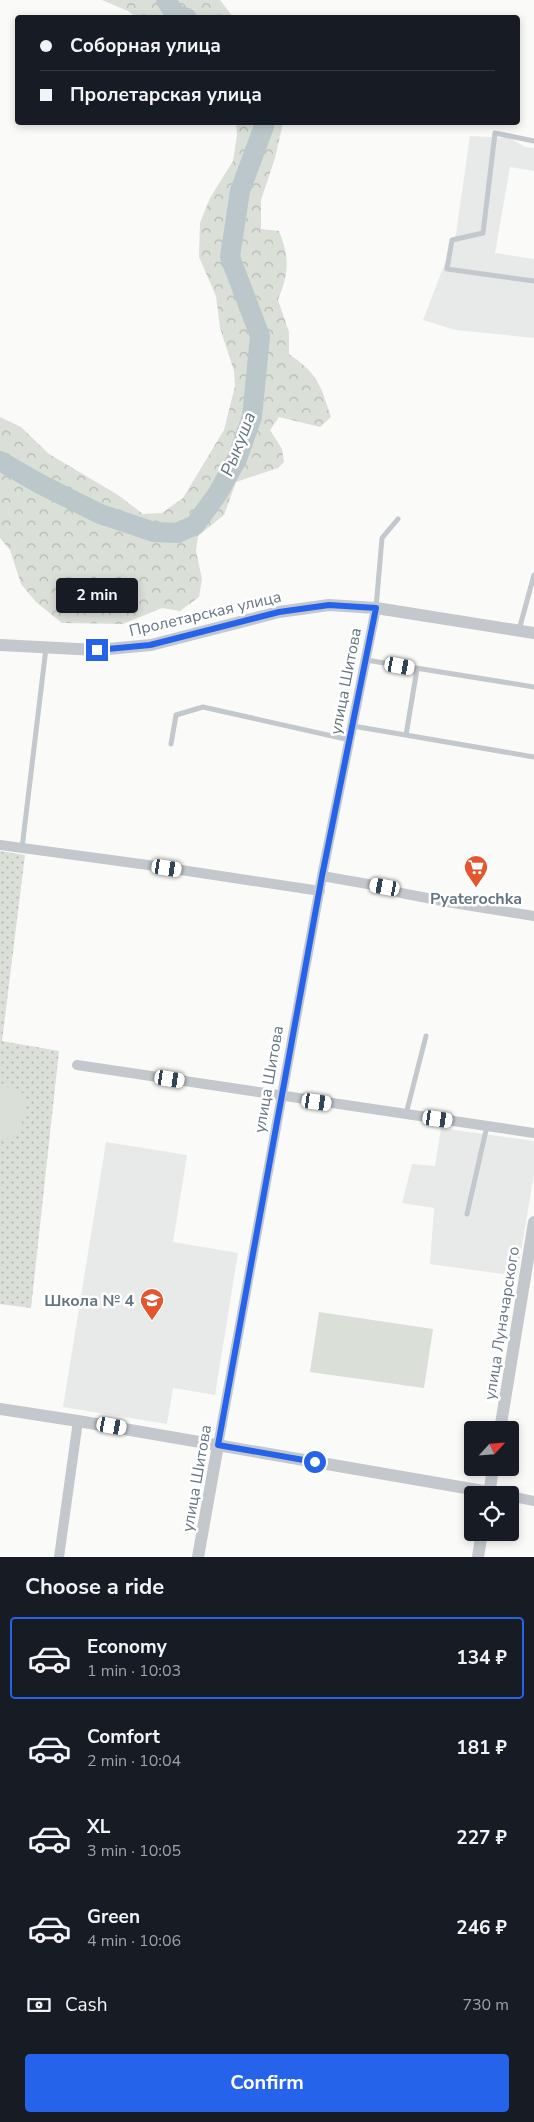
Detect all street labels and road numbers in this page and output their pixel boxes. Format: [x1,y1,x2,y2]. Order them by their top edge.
street label: Пролетарская улица [127,586,283,642]
street label: улица Шитова [325,626,367,737]
street label: улица Шитова [249,1024,289,1134]
street label: улица Луначарского [479,1245,525,1401]
street label: улица Шитова [177,1423,217,1533]

